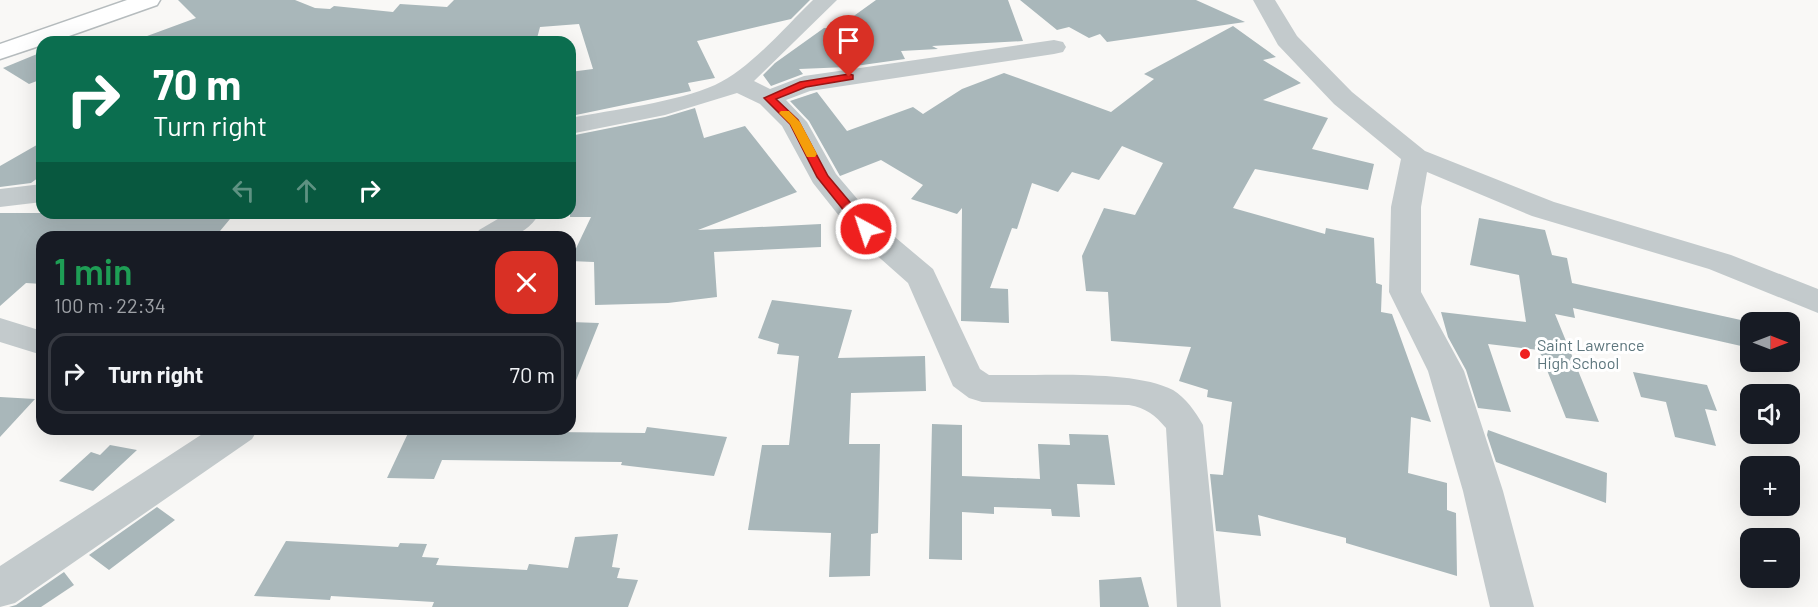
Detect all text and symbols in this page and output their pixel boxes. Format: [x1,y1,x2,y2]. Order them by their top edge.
pin [823,15,874,77]
icon: arrive [832,24,865,57]
text: 70 m [153,58,241,108]
icon: right [54,60,132,138]
text: Turn right [153,109,267,141]
icon: left [227,174,260,207]
icon: ahead [290,174,323,207]
icon: right [353,174,386,207]
position arrow [834,197,898,261]
text: 1 min [54,249,133,292]
button: close [495,251,558,314]
text: 100 m · 22:34 [54,293,166,317]
north arrow [1740,312,1800,372]
map controls [1740,312,1800,588]
place label: Saint Lawrence High School [1537,335,1645,372]
marker: Saint Lawrence High School [1518,347,1532,361]
icon: right [57,357,90,390]
text: Turn right [108,361,203,387]
text: 70 m [510,361,555,387]
button: sound [1740,384,1800,444]
button: + [1740,456,1800,516]
button: − [1740,528,1800,588]

